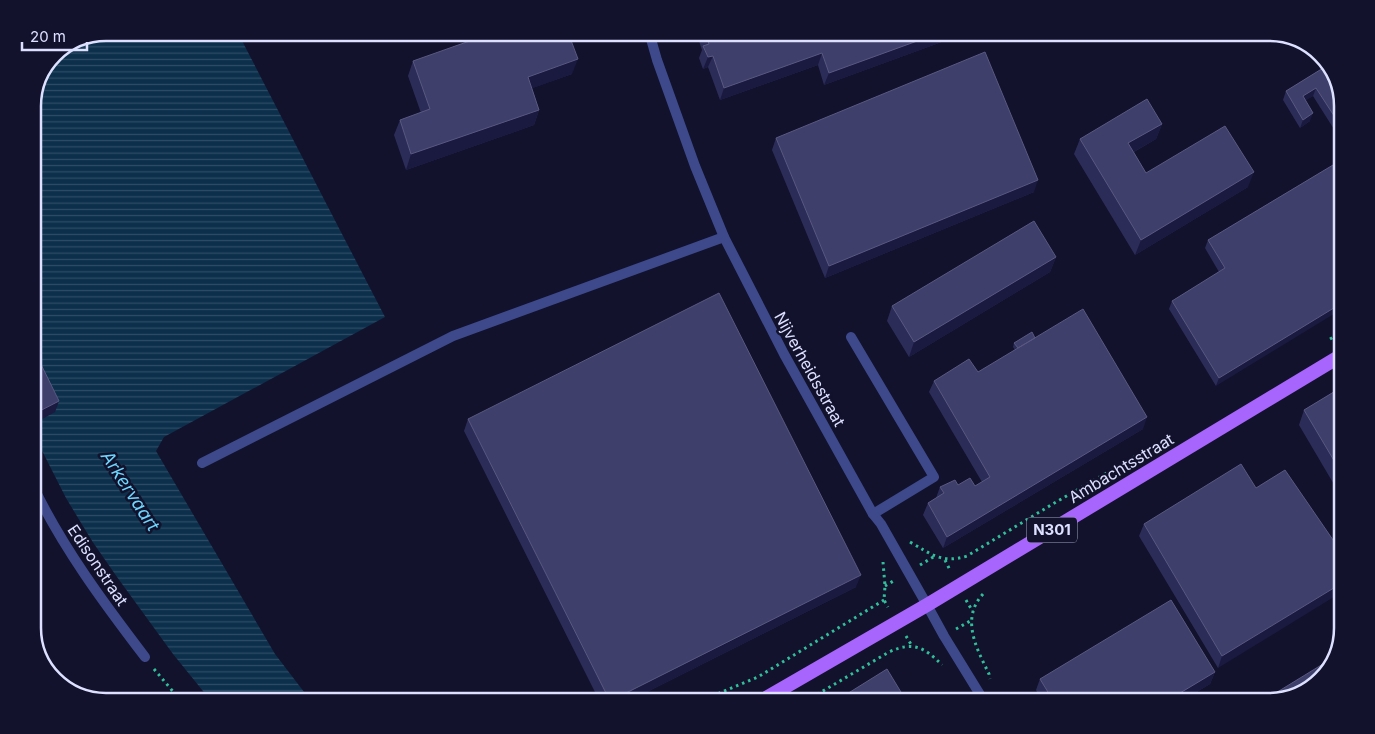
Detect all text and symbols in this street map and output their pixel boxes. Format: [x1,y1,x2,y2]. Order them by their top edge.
scale bar [22,20,88,52]
text: 20 m [30,27,66,46]
street label: Nijverheidsstraat [770,308,850,430]
street label: Ambachtsstraat [1065,429,1177,507]
water label: Arkervaart [96,446,165,536]
road number: N301 [1027,518,1077,542]
street label: Edisonstraat [64,521,132,609]

